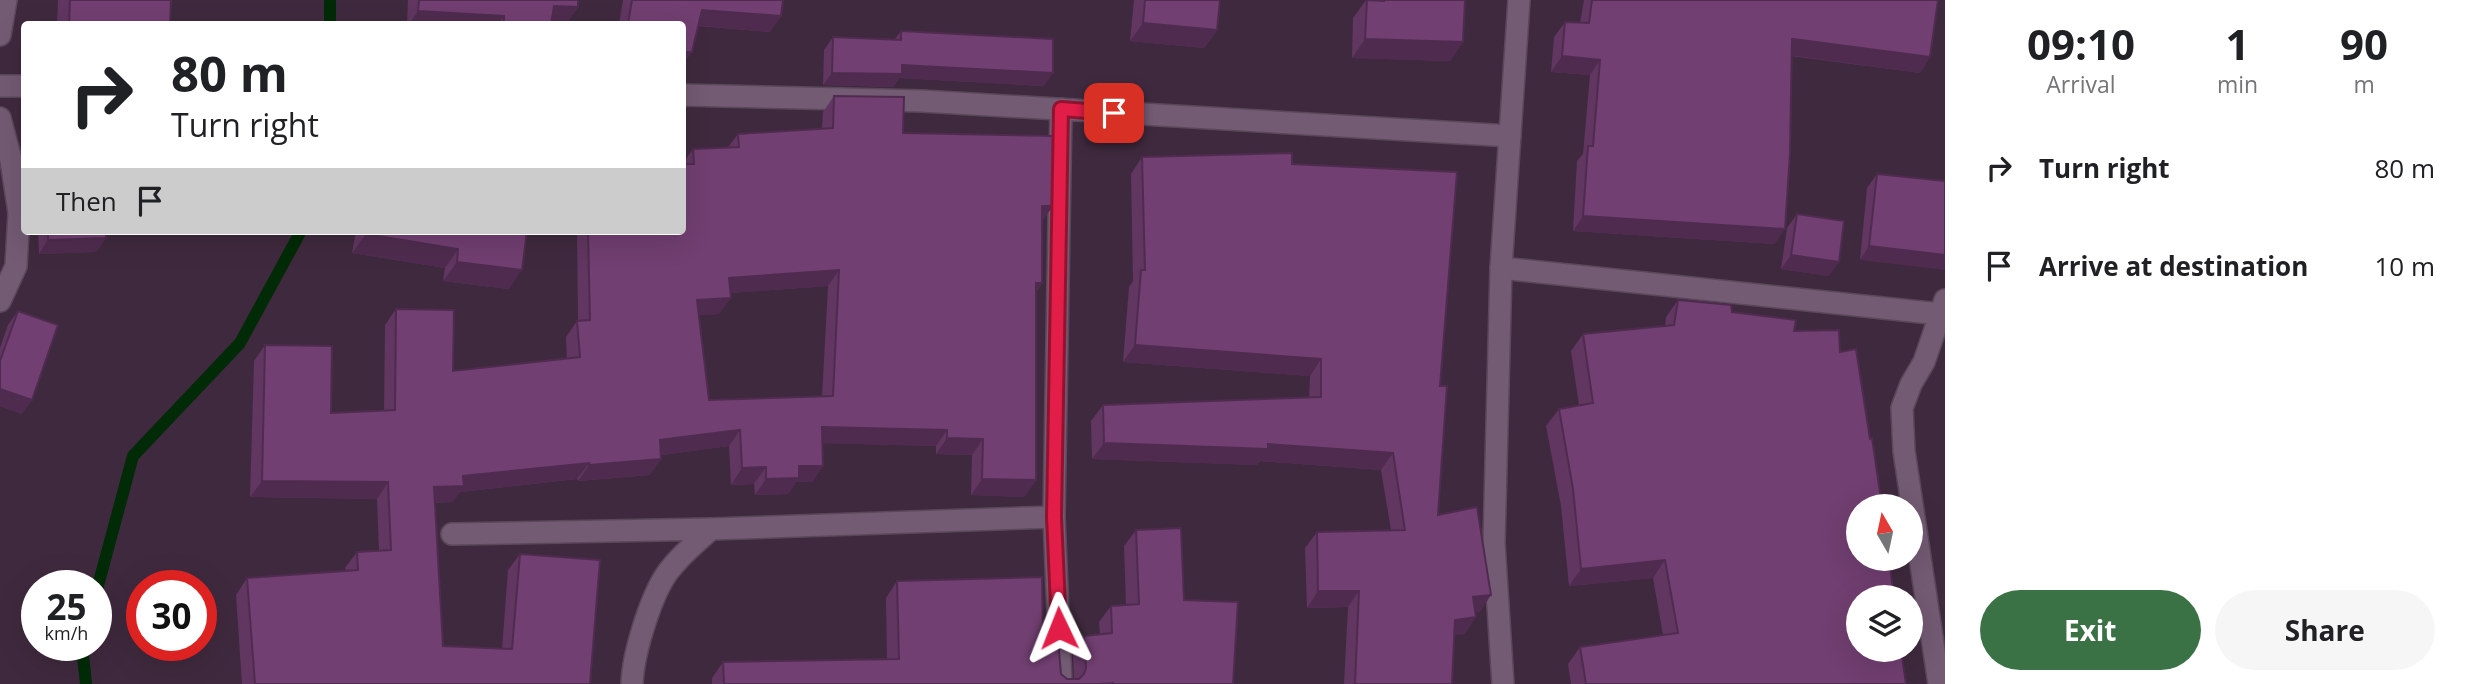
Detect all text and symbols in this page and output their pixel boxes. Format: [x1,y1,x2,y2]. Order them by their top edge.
text: 09:10 [2027,15,2135,72]
text: 1 [2225,15,2250,72]
text: 90 [2340,15,2388,72]
text: 80 m [171,40,288,106]
icon: right [56,49,147,140]
text: Arrival [2046,68,2116,100]
text: min [2217,68,2258,100]
text: m [2353,68,2375,100]
pin [1084,83,1144,143]
icon: arrive [1095,94,1133,132]
text: Turn right [171,103,319,146]
icon: right [1980,149,2018,187]
text: Turn right [2039,150,2170,186]
text: 80 m [2374,150,2435,186]
icon: arrive [131,182,169,220]
text: Then [56,183,117,219]
icon: arrive [1980,247,2018,285]
text: Arrive at destination [2039,248,2308,284]
text: 10 m [2374,248,2435,284]
north arrow [1846,494,1923,570]
map controls [1846,494,1923,662]
speed limit sign: 30 [126,570,217,661]
text: 25 [46,583,87,630]
button: layers [1846,585,1923,662]
button: Exit [1980,590,2201,670]
button: Share [2215,590,2435,670]
position arrow [1022,591,1096,665]
text: km/h [45,621,88,645]

